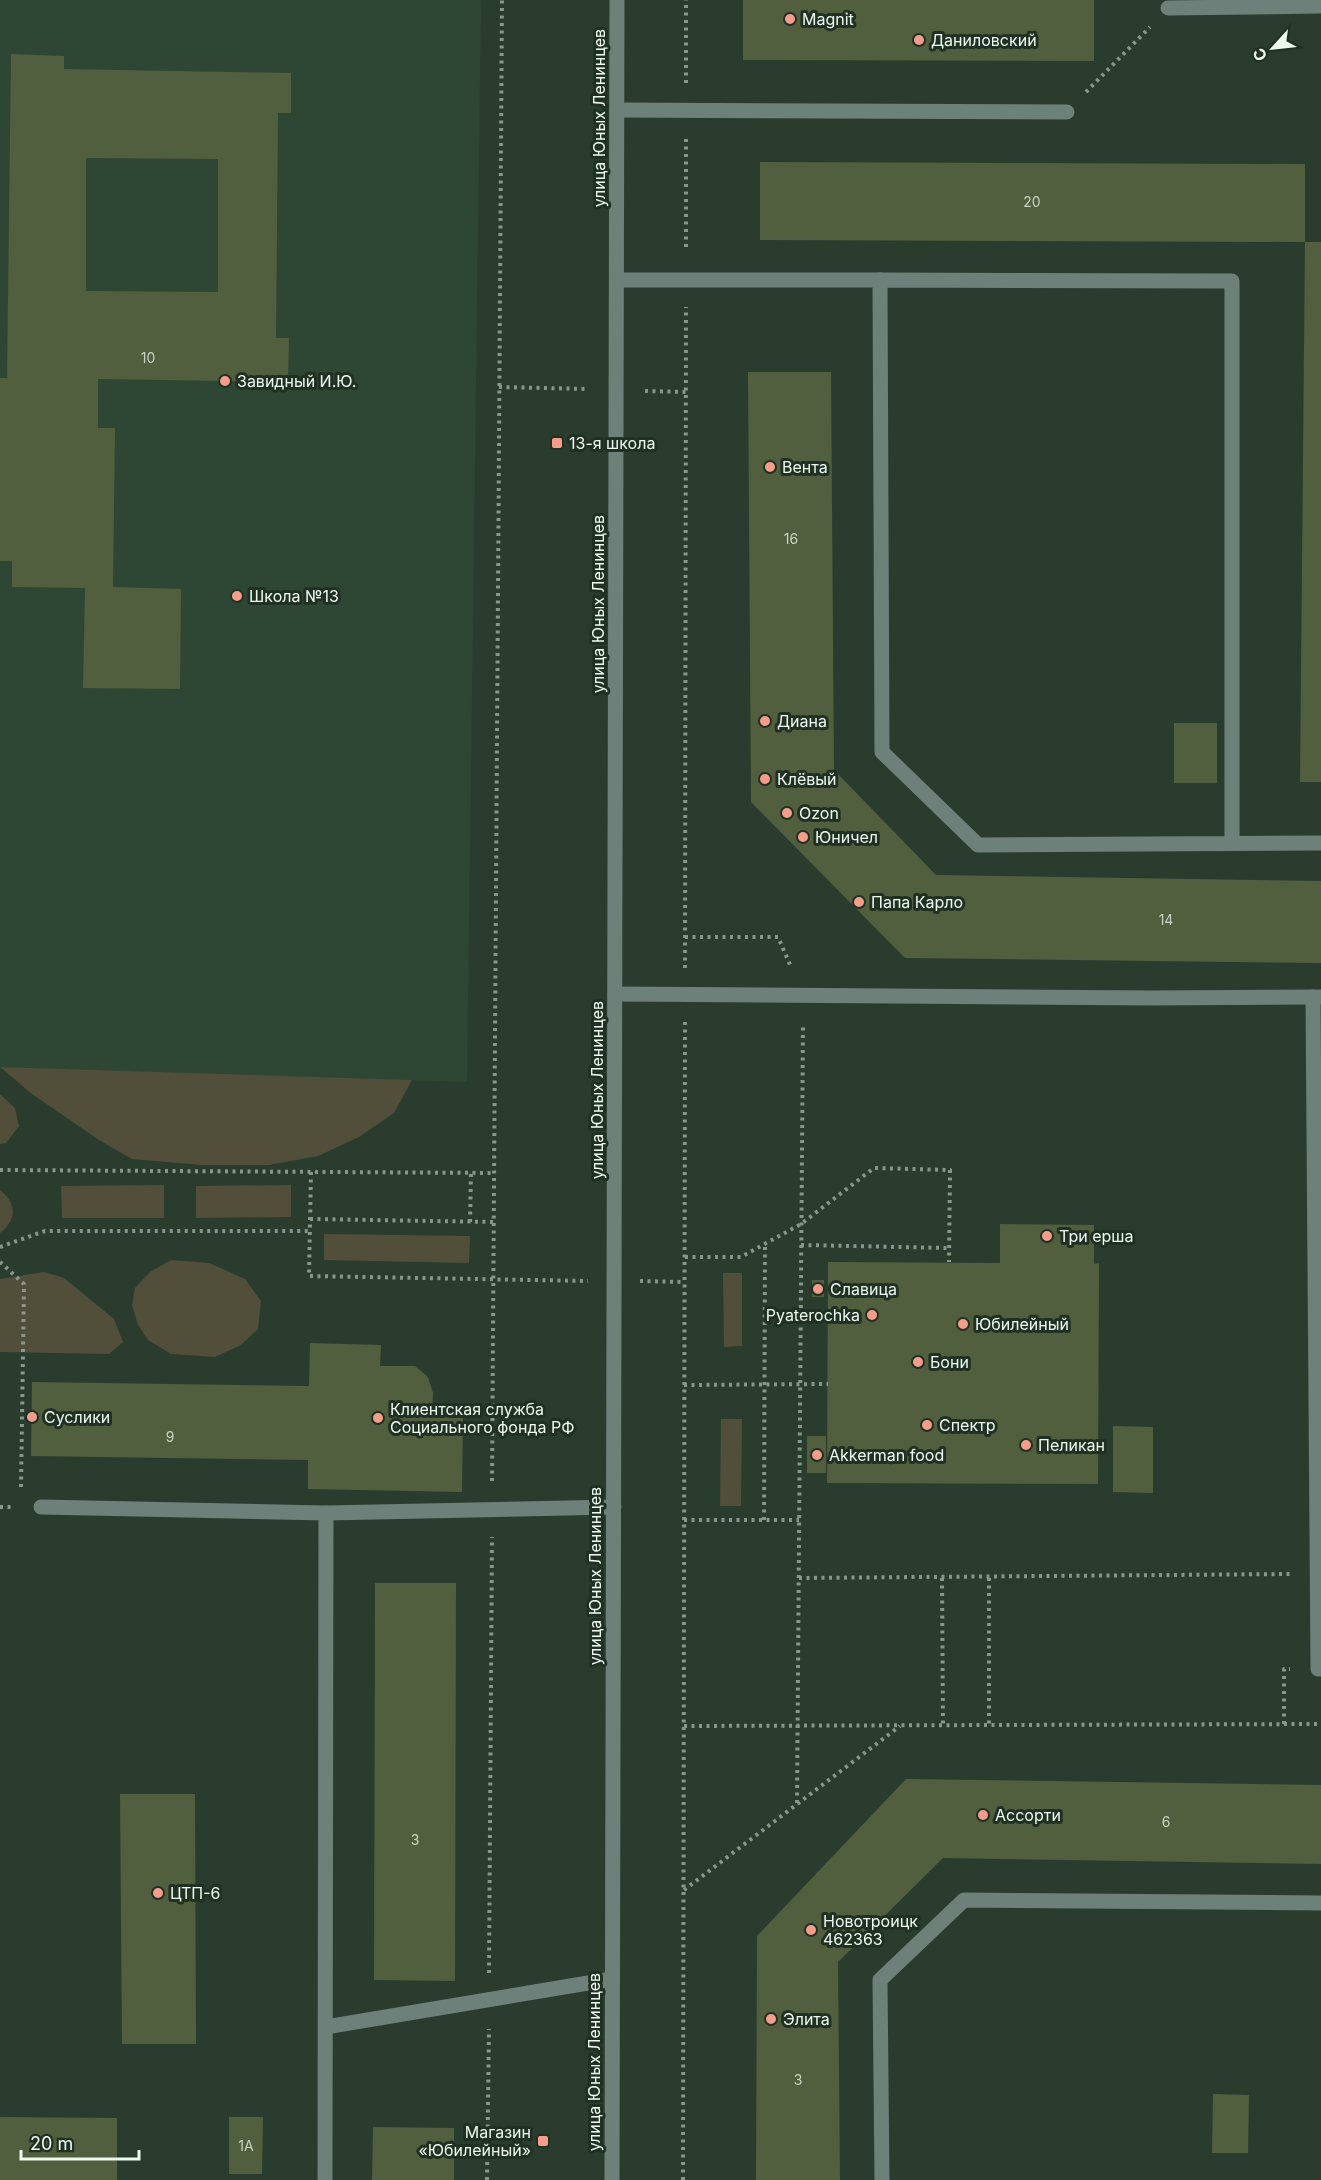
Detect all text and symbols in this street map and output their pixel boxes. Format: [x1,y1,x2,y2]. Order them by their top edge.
place label: Magnit [802,9,854,29]
marker: Magnit [783,12,797,26]
north arrow [1243,18,1303,78]
street label: улица Юных Ленинцев [589,29,609,207]
place label: Даниловский [931,30,1037,50]
marker: Даниловский [912,33,926,47]
text: С [1248,45,1271,65]
house number: 20 [1023,193,1041,210]
house number: 10 [141,349,155,366]
place label: Завидный И.Ю. [237,371,356,391]
marker: Завидный И.Ю. [218,374,232,388]
place label: 13-я школа [569,433,655,453]
marker: 13-я школа [550,436,564,450]
place label: Вента [782,457,828,477]
marker: Вента [763,460,777,474]
street label: улица Юных Ленинцев [588,515,608,693]
house number: 16 [784,530,798,547]
place label: Школа №13 [249,586,339,606]
marker: Школа №13 [230,589,244,603]
place label: Диана [777,711,827,731]
marker: Диана [758,714,772,728]
place label: Клёвый [777,769,837,789]
marker: Клёвый [758,772,772,786]
place label: Ozon [799,803,839,823]
marker: Ozon [780,806,794,820]
place label: Юничел [815,827,878,847]
marker: Юничел [796,830,810,844]
place label: Папа Карло [871,892,963,912]
marker: Папа Карло [852,895,866,909]
house number: 14 [1159,911,1173,928]
street label: улица Юных Ленинцев [587,1001,607,1179]
place label: Три ерша [1059,1226,1133,1246]
marker: Три ерша [1040,1229,1054,1243]
place label: Славица [830,1279,897,1299]
marker: Славица [811,1282,825,1296]
place label: Pyaterochka [766,1305,860,1325]
marker: Pyaterochka [865,1308,879,1322]
place label: Юбилейный [975,1314,1069,1334]
marker: Юбилейный [956,1317,970,1331]
place label: Бони [930,1352,969,1372]
marker: Бони [911,1355,925,1369]
place label: Клиентская служба Социального фонда РФ [390,1399,574,1437]
place label: Суслики [44,1407,110,1427]
marker: Суслики [25,1410,39,1424]
marker: Клиентская служба Социального фонда РФ [371,1411,385,1425]
place label: Спектр [939,1415,996,1435]
marker: Спектр [920,1418,934,1432]
house number: 9 [166,1428,174,1445]
place label: Пеликан [1038,1435,1105,1455]
marker: Пеликан [1019,1438,1033,1452]
place label: Akkerman food [829,1445,944,1465]
marker: Akkerman food [810,1448,824,1462]
street label: улица Юных Ленинцев [585,1487,605,1665]
place label: Ассорти [995,1805,1061,1825]
marker: Ассорти [976,1808,990,1822]
house number: 6 [1162,1813,1170,1830]
house number: 3 [411,1831,419,1848]
place label: ЦТП-6 [170,1883,220,1903]
marker: ЦТП-6 [151,1886,165,1900]
place label: Новотроицк 462363 [823,1911,918,1949]
marker: Новотроицк 462363 [804,1923,818,1937]
street label: улица Юных Ленинцев [584,1973,604,2151]
place label: Элита [783,2009,830,2029]
marker: Элита [764,2012,778,2026]
house number: 3 [794,2071,802,2088]
place label: Магазин «Юбилейный» [418,2122,531,2160]
scale bar [21,2123,140,2161]
text: 20 m [30,2133,73,2154]
marker: Магазин «Юбилейный» [536,2134,550,2148]
house number: 1А [238,2137,254,2154]

